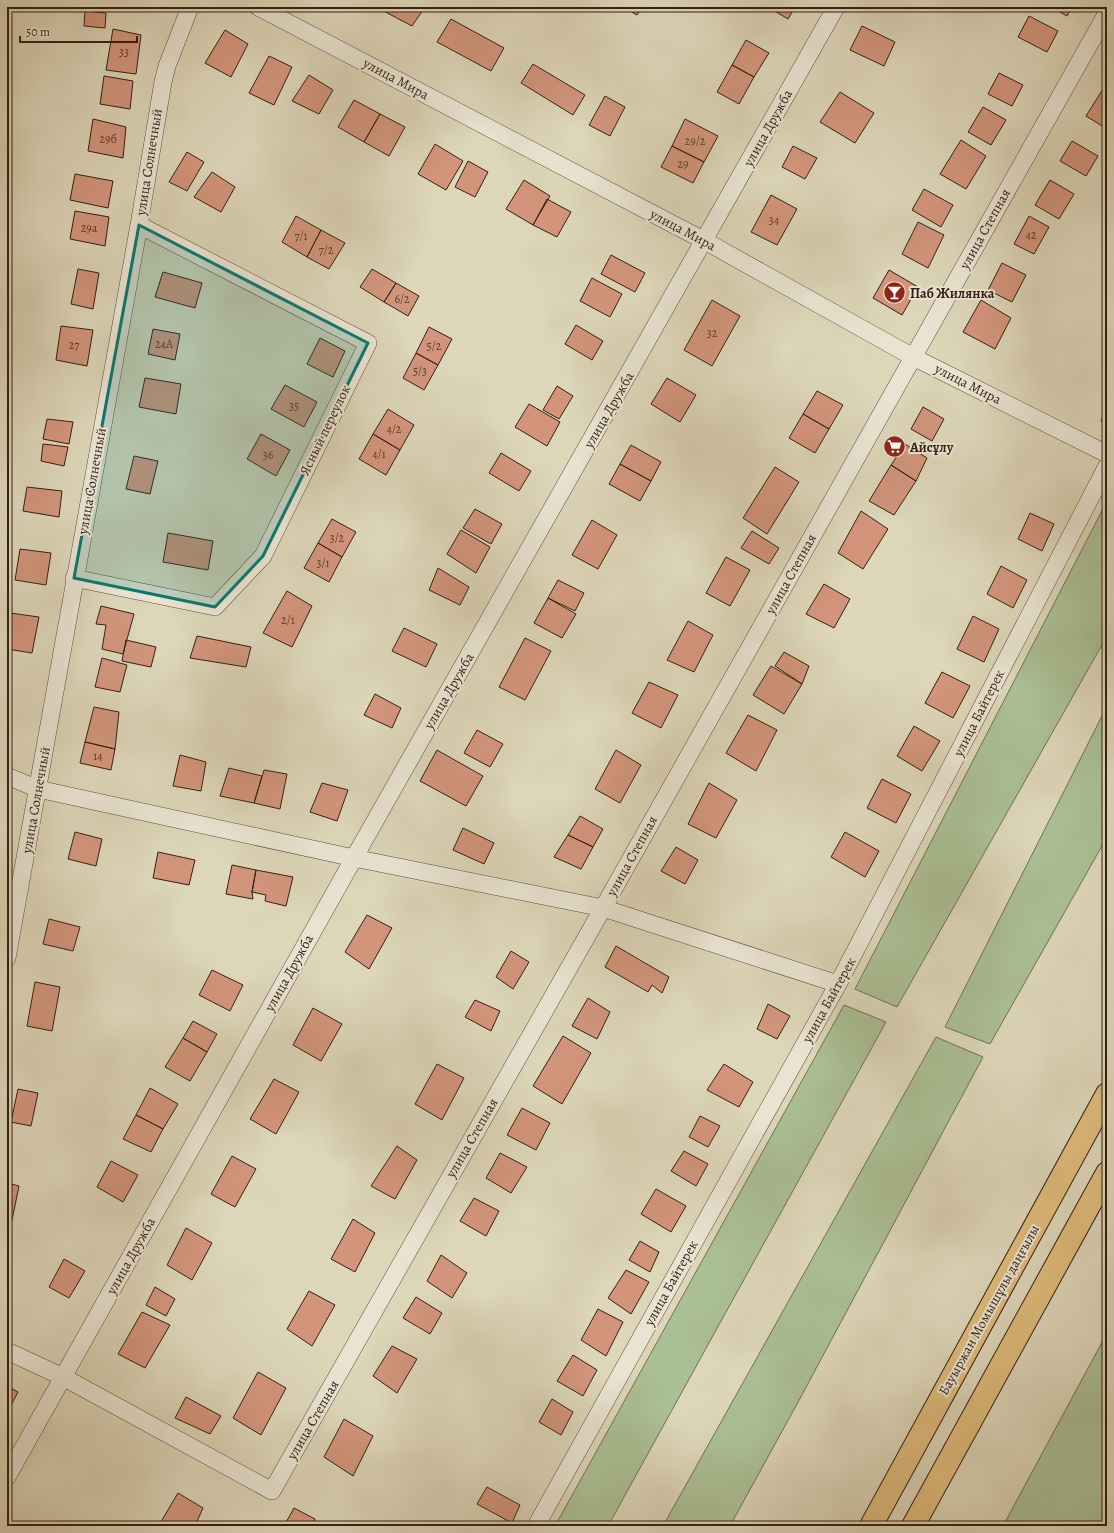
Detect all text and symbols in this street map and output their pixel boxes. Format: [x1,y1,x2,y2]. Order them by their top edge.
scale bar [20,18,137,44]
text: 50 m [26,24,50,40]
house number: 33 [119,44,129,60]
street label: улица Мира [359,53,433,105]
street label: улица Дружба [739,86,797,171]
street label: улица Солнечный [131,107,167,218]
house number: 29б [99,131,117,147]
house number: 29/2 [685,133,706,149]
house number: 29 [677,156,689,172]
street label: улица Степная [955,185,1015,273]
street label: улица Мира [646,204,720,256]
house number: 34 [769,212,780,228]
house number: 29а [81,220,98,236]
house number: 42 [1025,227,1037,243]
house number: 7/1 [294,228,308,244]
house number: 7/2 [319,242,334,258]
bar icon: Паб Жилянка [882,280,908,306]
place label: Паб Жилянка [910,284,995,303]
house number: 6/2 [394,291,410,307]
house number: 32 [707,325,718,341]
house number: 24А [155,336,174,352]
house number: 27 [69,337,80,353]
house number: 5/2 [427,338,442,354]
street label: улица Мира [931,359,1005,409]
house number: 5/3 [413,363,427,379]
street label: улица Дружба [579,368,639,453]
street label: Ясный переулок [295,382,355,478]
house number: 35 [289,398,299,414]
house number: 4/2 [386,421,402,437]
street label: улица Солнечный [73,426,111,537]
supermarket icon: Айсұлу [882,434,908,460]
place label: Айсұлу [909,438,954,457]
house number: 4/1 [372,446,386,462]
house number: 36 [263,447,274,463]
house number: 3/2 [330,530,345,546]
street label: улица Степная [761,530,821,618]
house number: 3/1 [316,555,330,571]
house number: 2/1 [281,612,295,628]
street label: улица Дружба [419,649,479,734]
street label: улица Байтерек [948,666,1009,761]
street label: улица Солнечный [17,745,55,856]
house number: 14 [93,748,103,764]
street label: улица Степная [602,812,662,900]
street label: улица Дружба [260,931,318,1016]
street label: улица Байтерек [797,954,860,1047]
street label: улица Степная [441,1094,503,1182]
street label: улица Дружба [102,1214,160,1299]
street label: Бауыржан Момышұлы даңғылы [934,1221,1044,1399]
street label: улица Байтерек [639,1237,702,1330]
street label: улица Степная [282,1376,344,1464]

